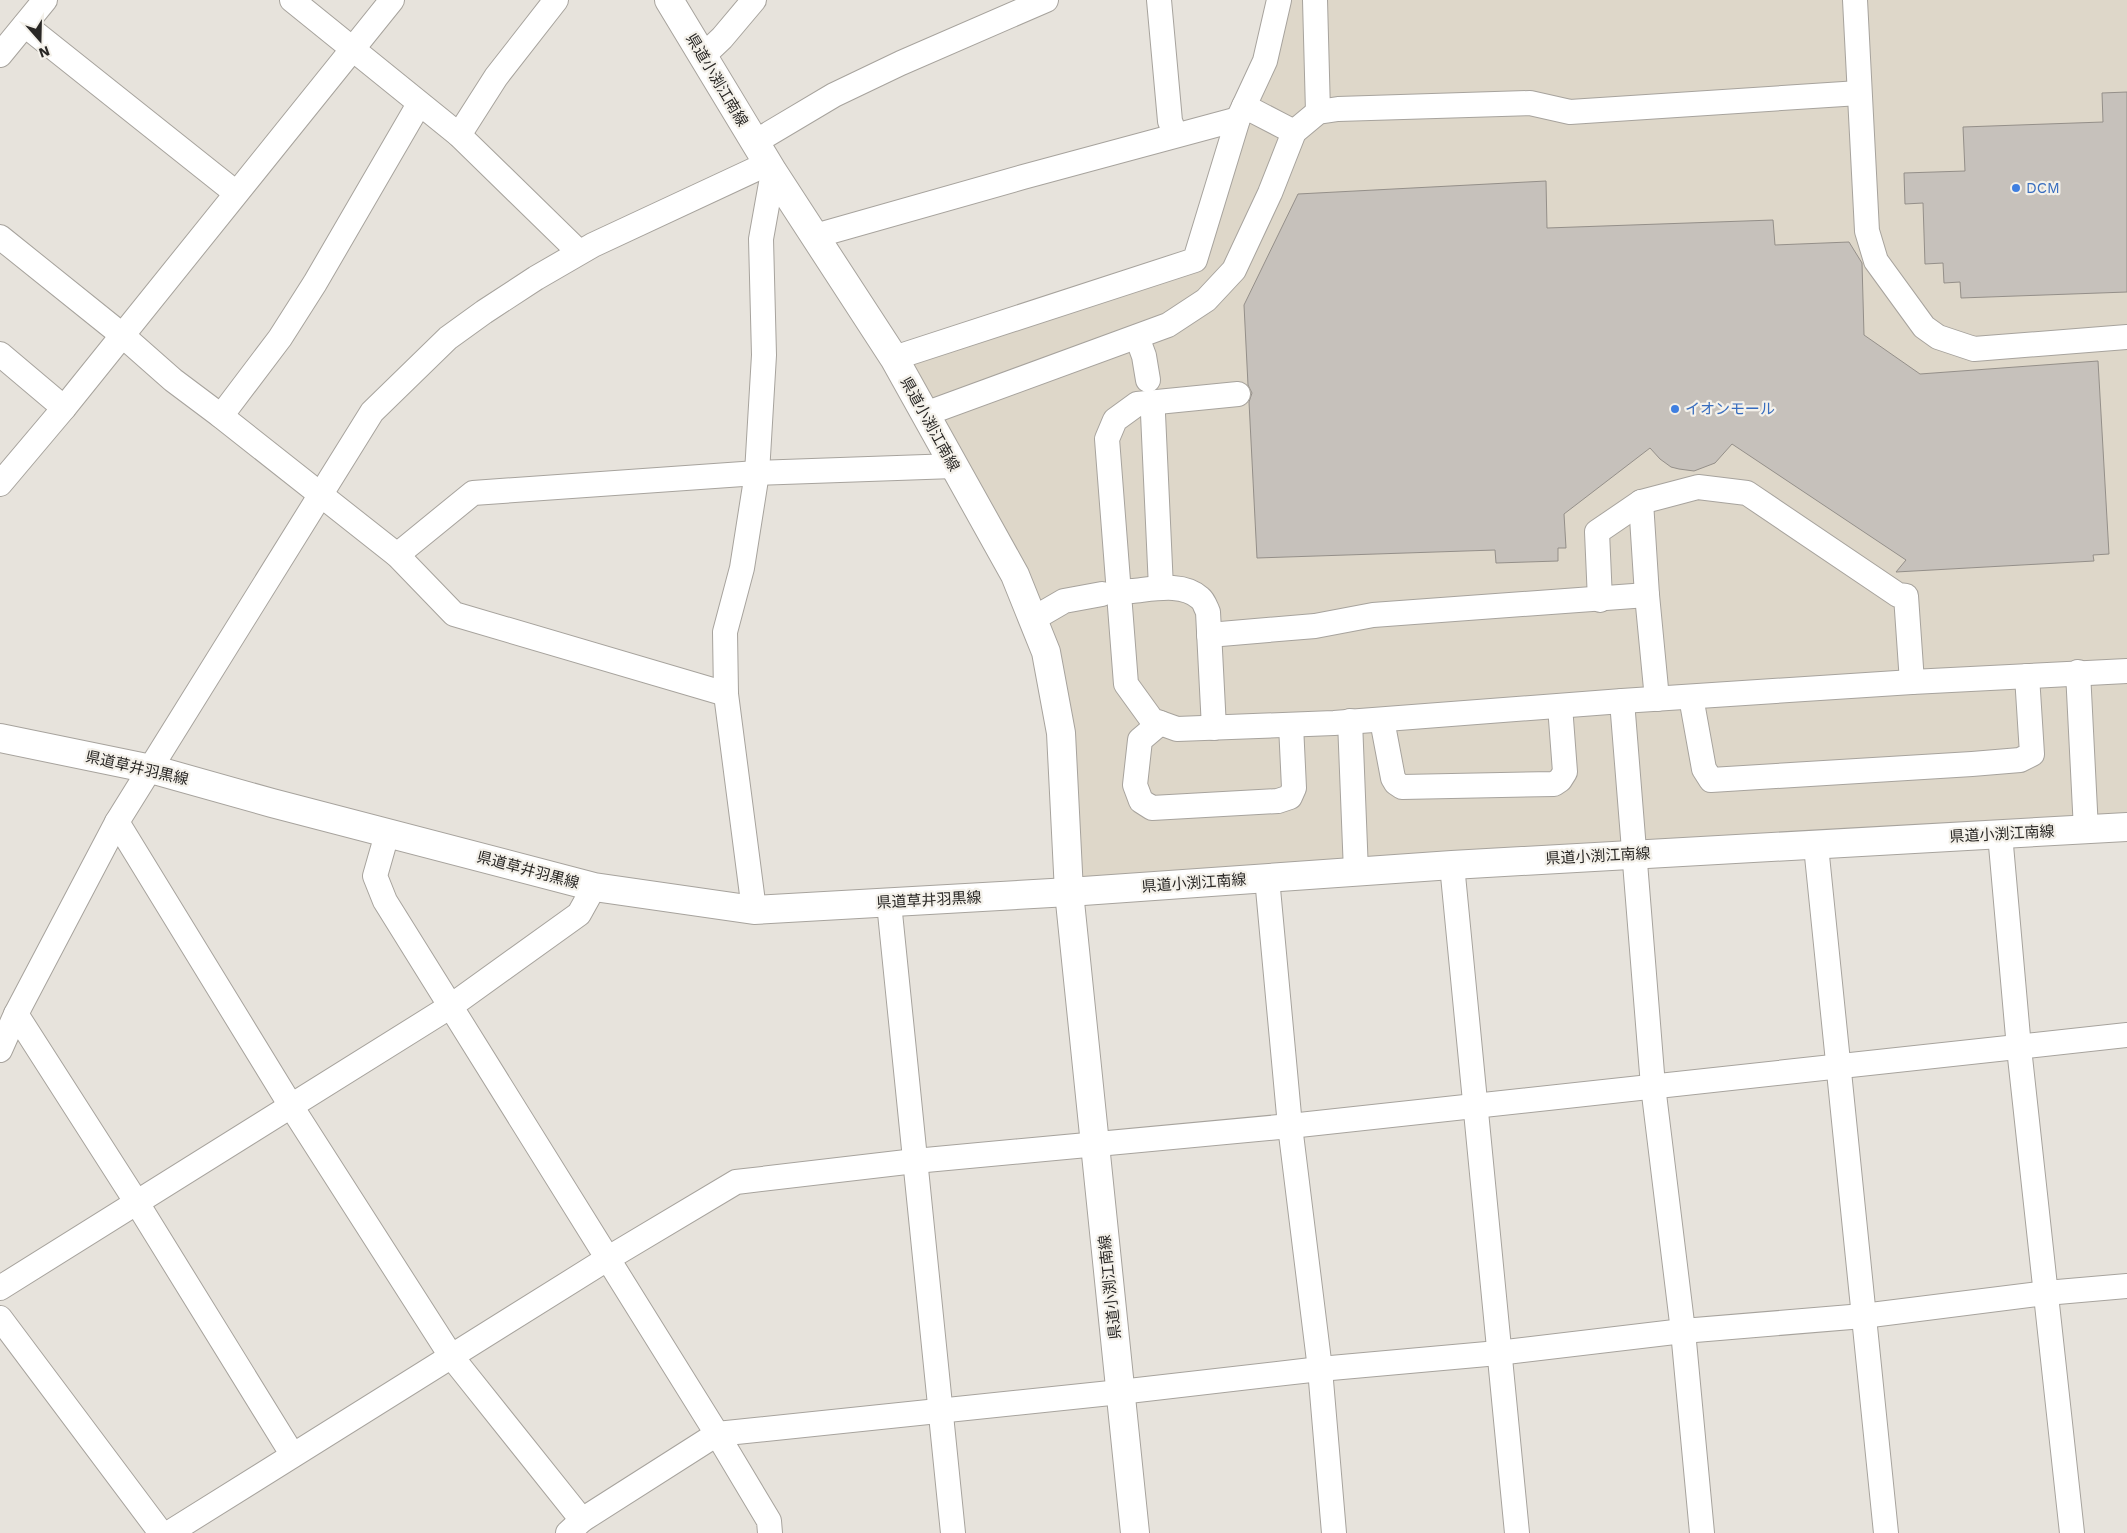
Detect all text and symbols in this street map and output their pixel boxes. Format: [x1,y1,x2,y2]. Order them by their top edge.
north arrow [15,15,65,65]
street label: 県道小渕江南線 [682,30,752,130]
text: N [37,43,52,62]
place label: DCM [2026,179,2060,197]
marker: DCM [2010,182,2022,194]
street label: 県道小渕江南線 [897,374,963,474]
place label: イオンモール [1685,400,1775,418]
marker: イオンモール [1669,403,1681,415]
street label: 県道草井羽黒線 [84,747,190,789]
street label: 県道小渕江南線 [1949,822,2055,846]
street label: 県道小渕江南線 [1545,844,1651,868]
street label: 県道草井羽黒線 [475,848,581,892]
street label: 県道小渕江南線 [1141,870,1247,896]
street label: 県道草井羽黒線 [876,888,982,912]
street label: 県道小渕江南線 [1096,1234,1124,1340]

